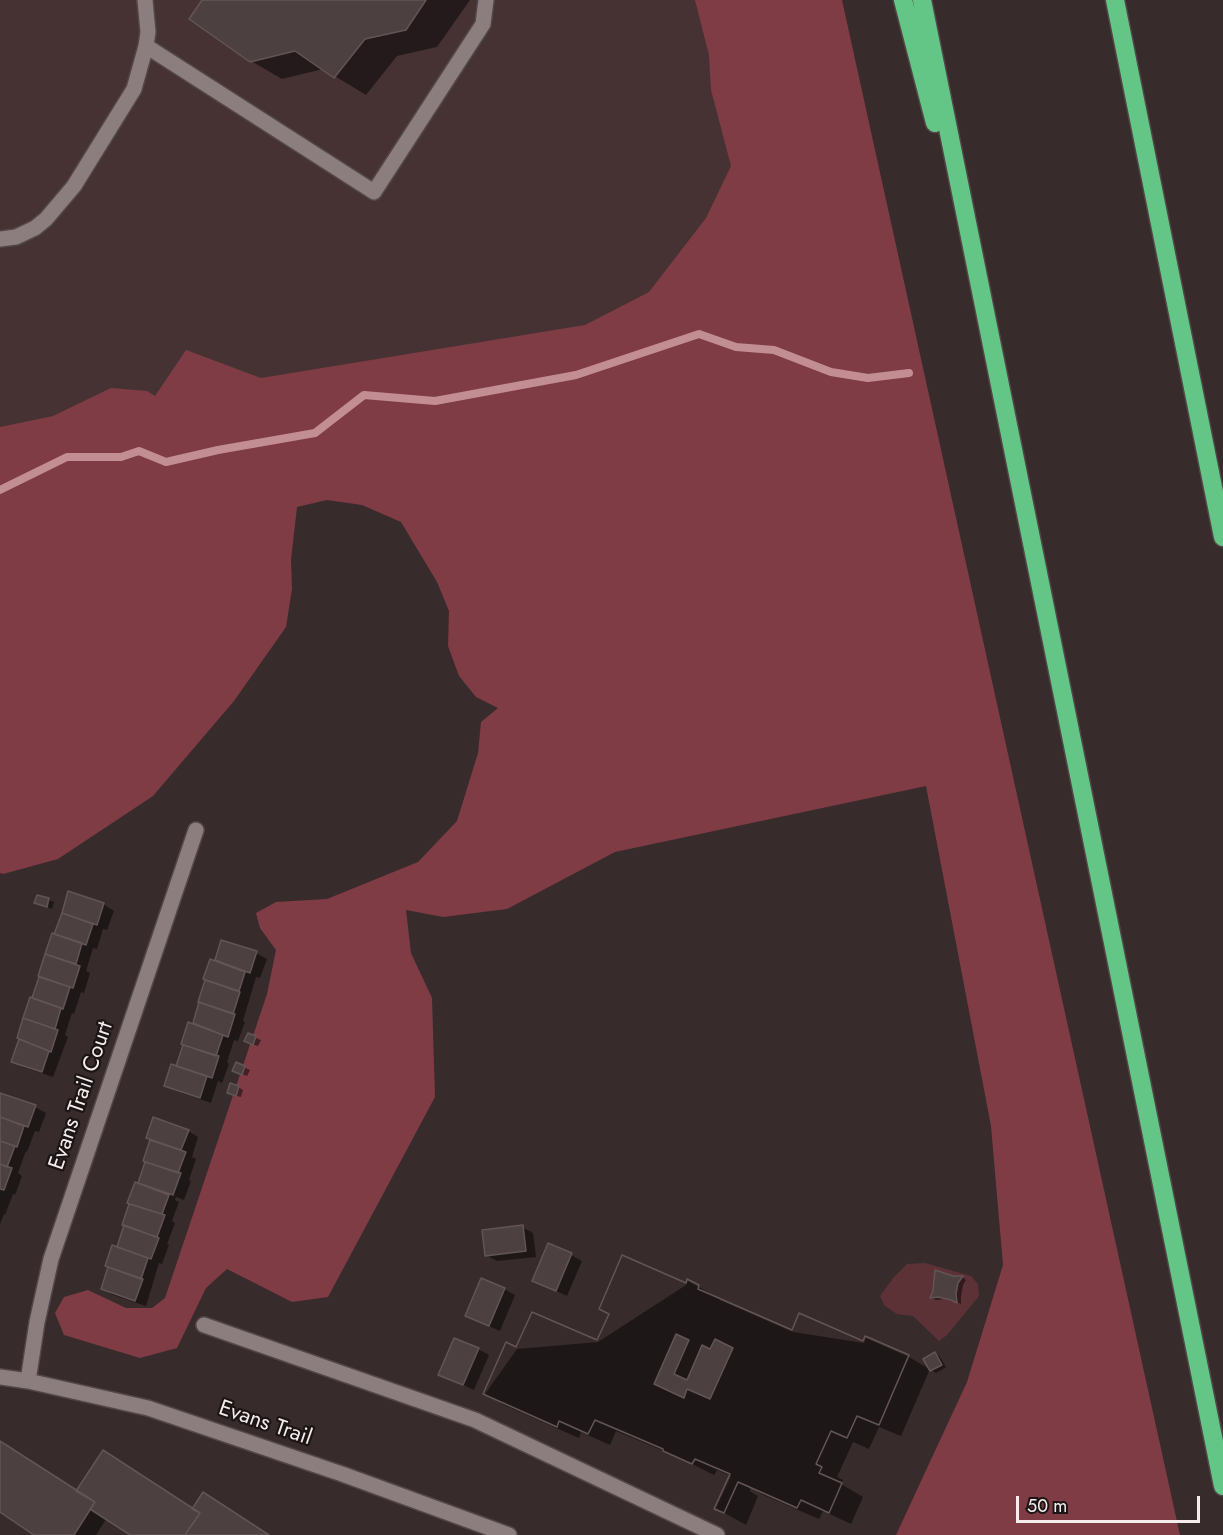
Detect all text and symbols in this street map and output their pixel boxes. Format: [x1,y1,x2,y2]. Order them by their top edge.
street label: Evans Trail Court [44,1019,120,1173]
street label: Evans Trail [215,1396,315,1452]
scale bar [1019,1484,1204,1522]
text: 50 m [1027,1493,1067,1519]

